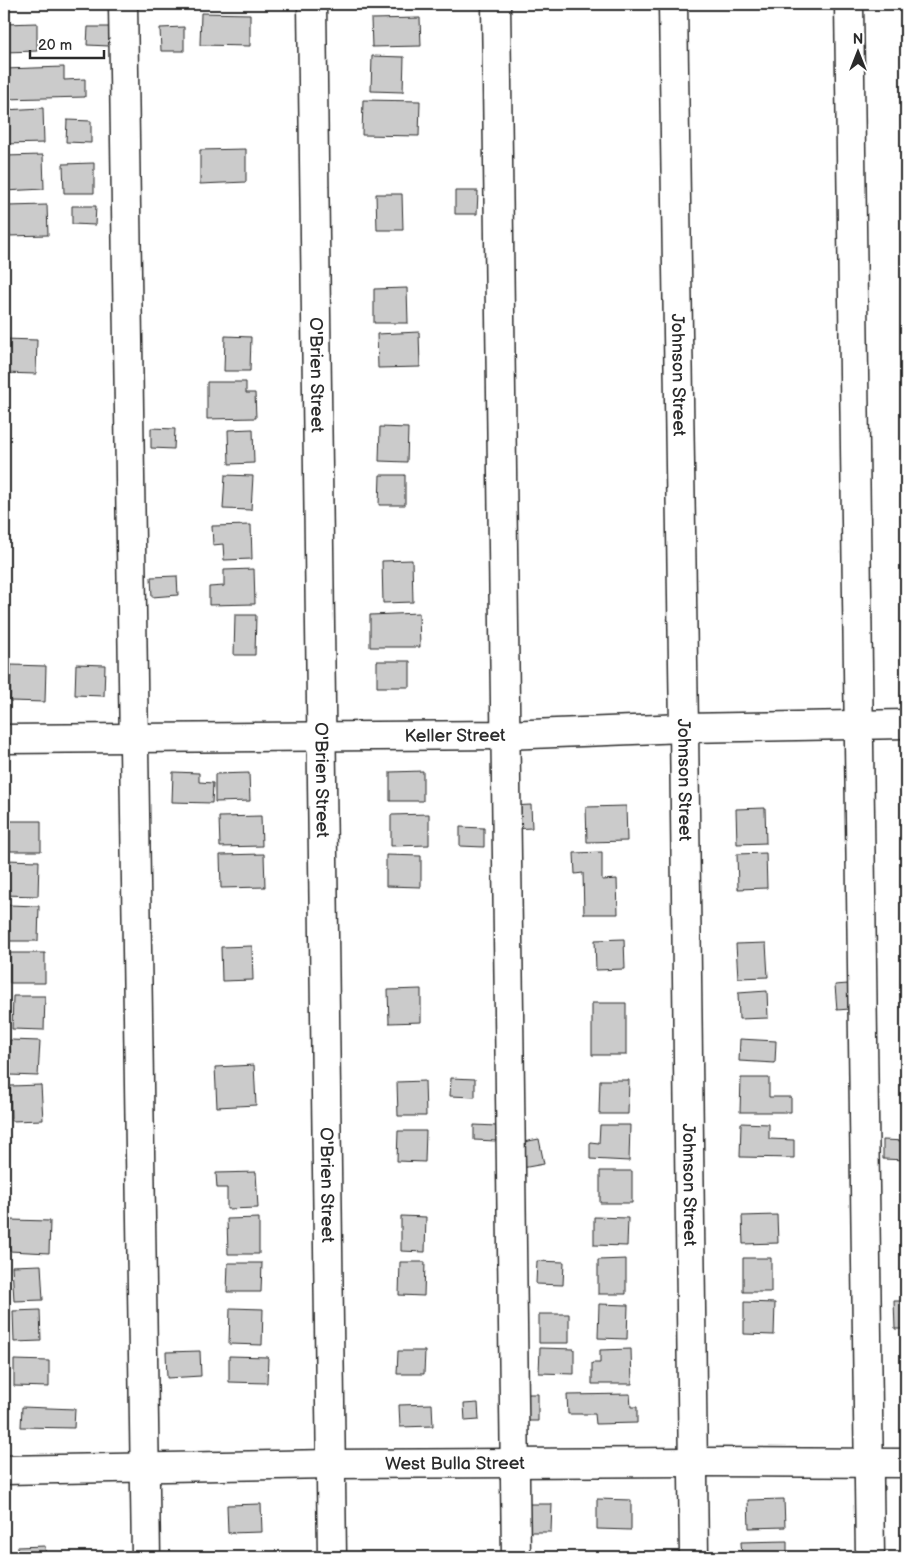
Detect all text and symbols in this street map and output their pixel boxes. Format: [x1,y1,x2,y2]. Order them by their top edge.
scale bar [30,28,104,60]
north arrow [832,28,882,78]
text: N [853,31,863,48]
text: 20 m [38,36,72,55]
street label: Johnson Street [667,313,690,437]
street label: O'Brien Street [305,317,328,433]
street label: Johnson Street [673,718,695,842]
street label: O'Brien Street [310,722,333,838]
street label: Keller Street [404,725,506,747]
street label: Johnson Street [678,1123,700,1247]
street label: O'Brien Street [315,1127,338,1243]
street label: West Bulla Street [385,1453,525,1475]

